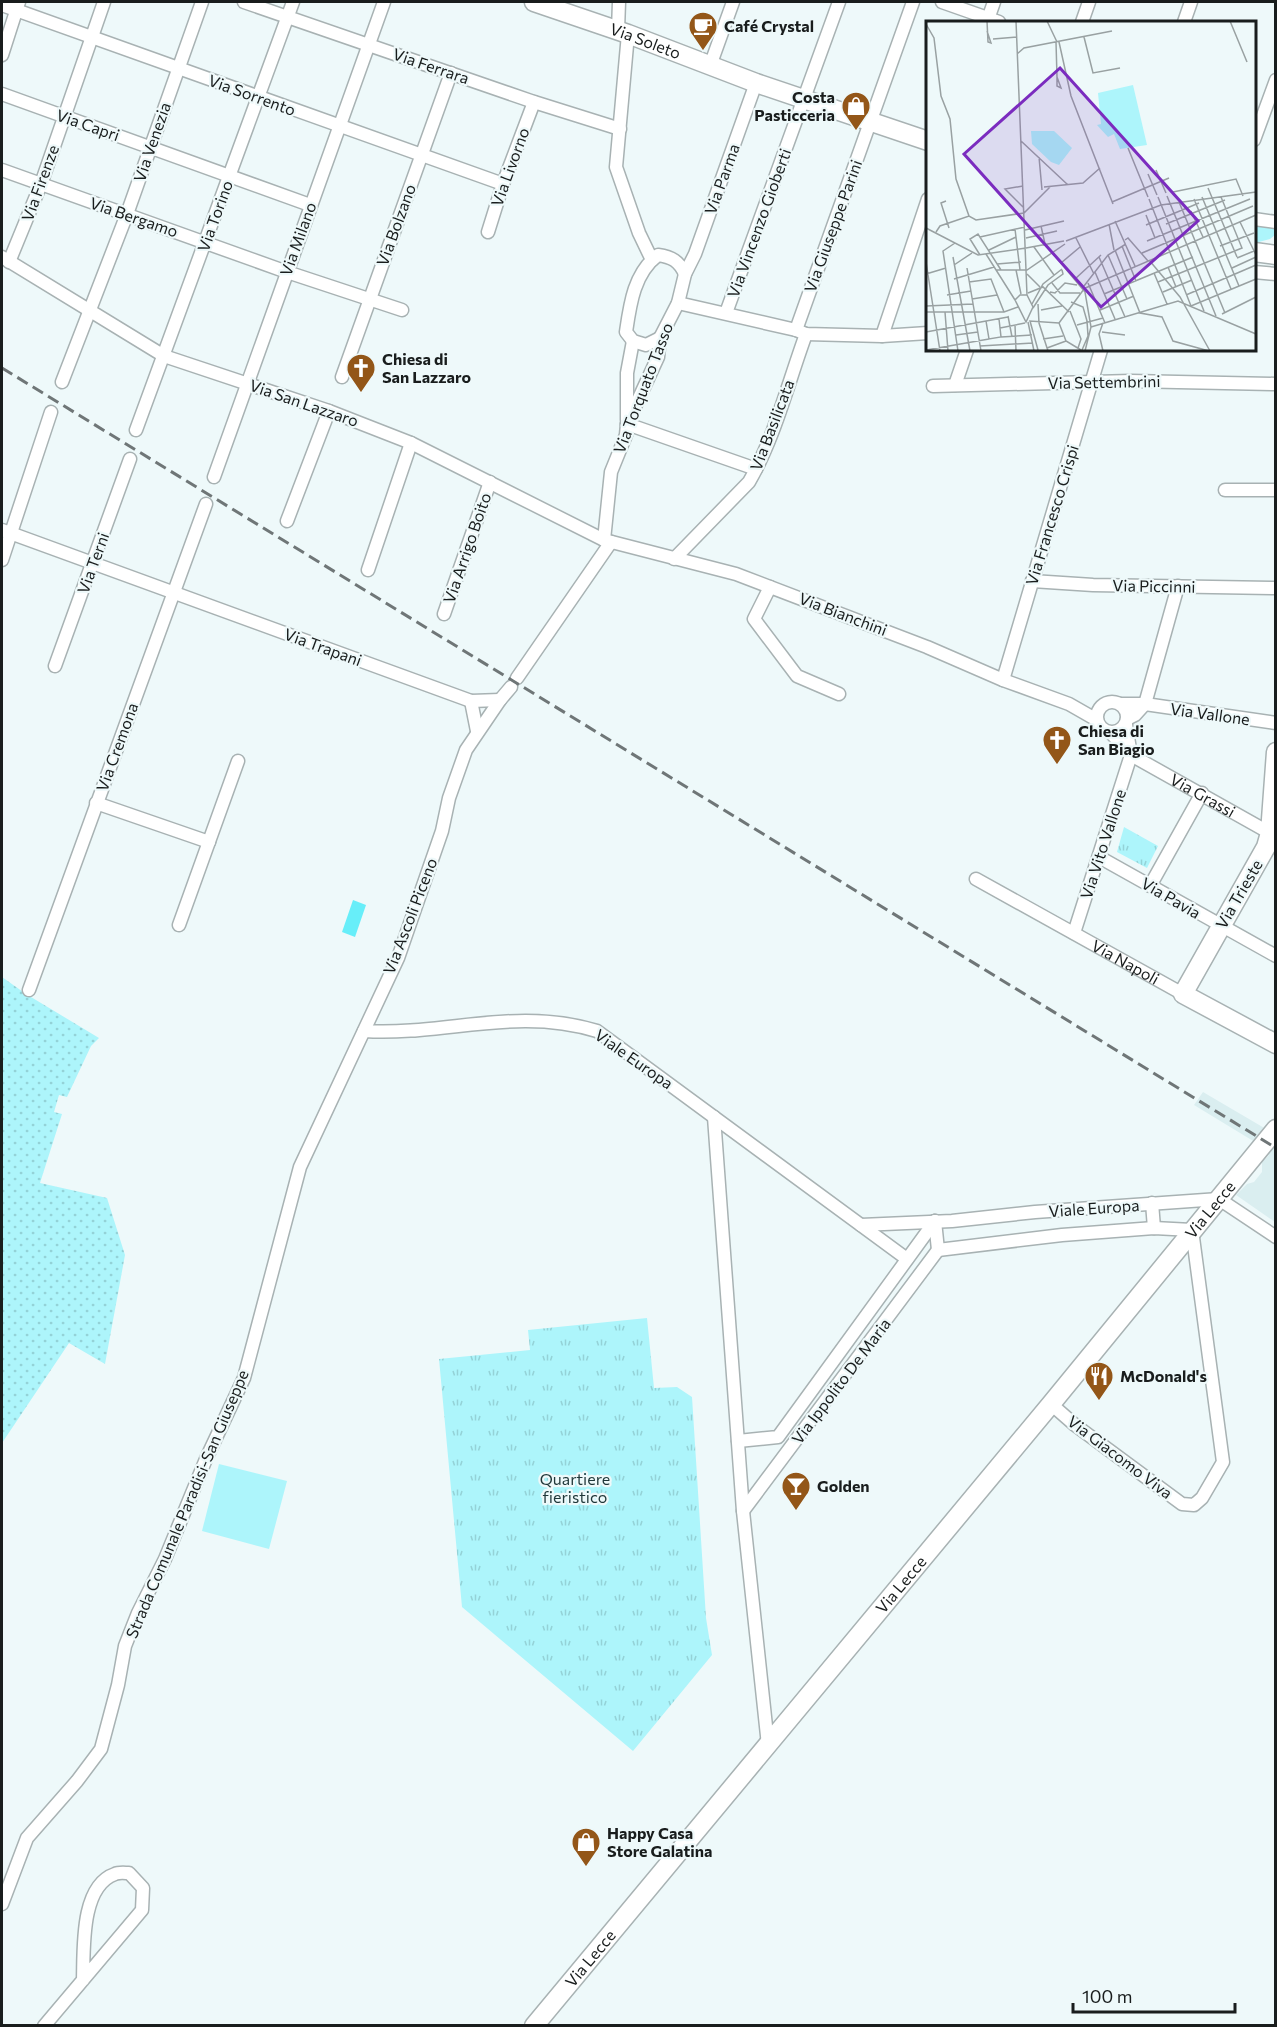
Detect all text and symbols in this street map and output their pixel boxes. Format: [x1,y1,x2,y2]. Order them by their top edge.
cafe icon: Café Crystal [687,10,719,52]
place label: Café Crystal [724,16,814,35]
street label: Via Soleto [608,19,684,62]
inset map [926,21,1256,351]
street label: Via Ferrara [391,44,472,87]
street label: Via Sorrento [206,70,298,119]
place label: Costa Pasticceria [754,87,835,124]
shop icon: Costa Pasticceria [840,90,872,132]
street label: Via Venezia [129,100,174,184]
street label: Via Capri [54,105,122,144]
street label: Via Livorno [487,125,533,209]
street label: Via Parma [700,141,743,217]
street label: Via Firenze [17,142,62,224]
street label: Via Vincenzo Gioberti [723,146,794,300]
street label: Via Giuseppe Parini [800,157,865,295]
street label: Via Torino [193,178,236,254]
street label: Via Bolzano [372,181,419,268]
street label: Via Bergamo [88,193,181,241]
street label: Via Milano [275,199,320,278]
street label: Via Torquato Tasso [609,320,676,456]
place label: Chiesa di San Lazzaro [382,349,471,386]
church icon: Chiesa di San Lazzaro [345,352,377,394]
street label: Via Settembrini [1047,371,1161,392]
street label: Via San Lazzaro [247,375,361,430]
street label: Via Basilicata [745,377,798,473]
street label: Via Francesco Crispi [1021,442,1082,587]
street label: Via Arrigo Boito [439,490,494,606]
street label: Via Terni [73,530,112,596]
street label: Via Piccinni [1112,575,1196,596]
street label: Via Bianchini [796,588,890,639]
street label: Via Trapani [282,624,365,669]
street label: Via Vallone [1169,699,1251,729]
street label: Via Cremona [92,700,141,794]
place label: Chiesa di San Biagio [1078,721,1155,758]
church icon: Chiesa di San Biagio [1041,724,1073,766]
street label: Via Grassi [1167,769,1239,821]
street label: Via Vito Vallone [1076,786,1129,901]
street label: Via Ascoli Piceno [379,855,440,977]
street label: Via Trieste [1211,856,1266,932]
street label: Via Pavia [1138,873,1204,922]
street label: Via Napoli [1089,935,1163,988]
street label: Viale Europa [592,1025,677,1092]
street label: Via Lecce [1181,1177,1239,1242]
street label: Viale Europa [1048,1195,1140,1220]
street label: Via Ippolito De Maria [787,1314,894,1447]
restaurant icon: McDonald's [1083,1360,1115,1402]
place label: McDonald's [1120,1366,1207,1385]
street label: Strada Comunale Paradisi-San Giuseppe [121,1367,252,1641]
street label: Via Giacomo Viva [1064,1411,1176,1502]
park label: Quartiere fieristico [540,1469,610,1506]
bar icon: Golden [780,1470,812,1512]
place label: Golden [817,1476,870,1495]
street label: Via Lecce [871,1552,930,1617]
place label: Happy Casa Store Galatina [607,1823,712,1860]
shop icon: Happy Casa Store Galatina [570,1826,602,1868]
street label: Via Lecce [561,1926,619,1990]
scale bar [1073,1976,1235,2014]
text: 100 m [1082,1985,1132,2007]

